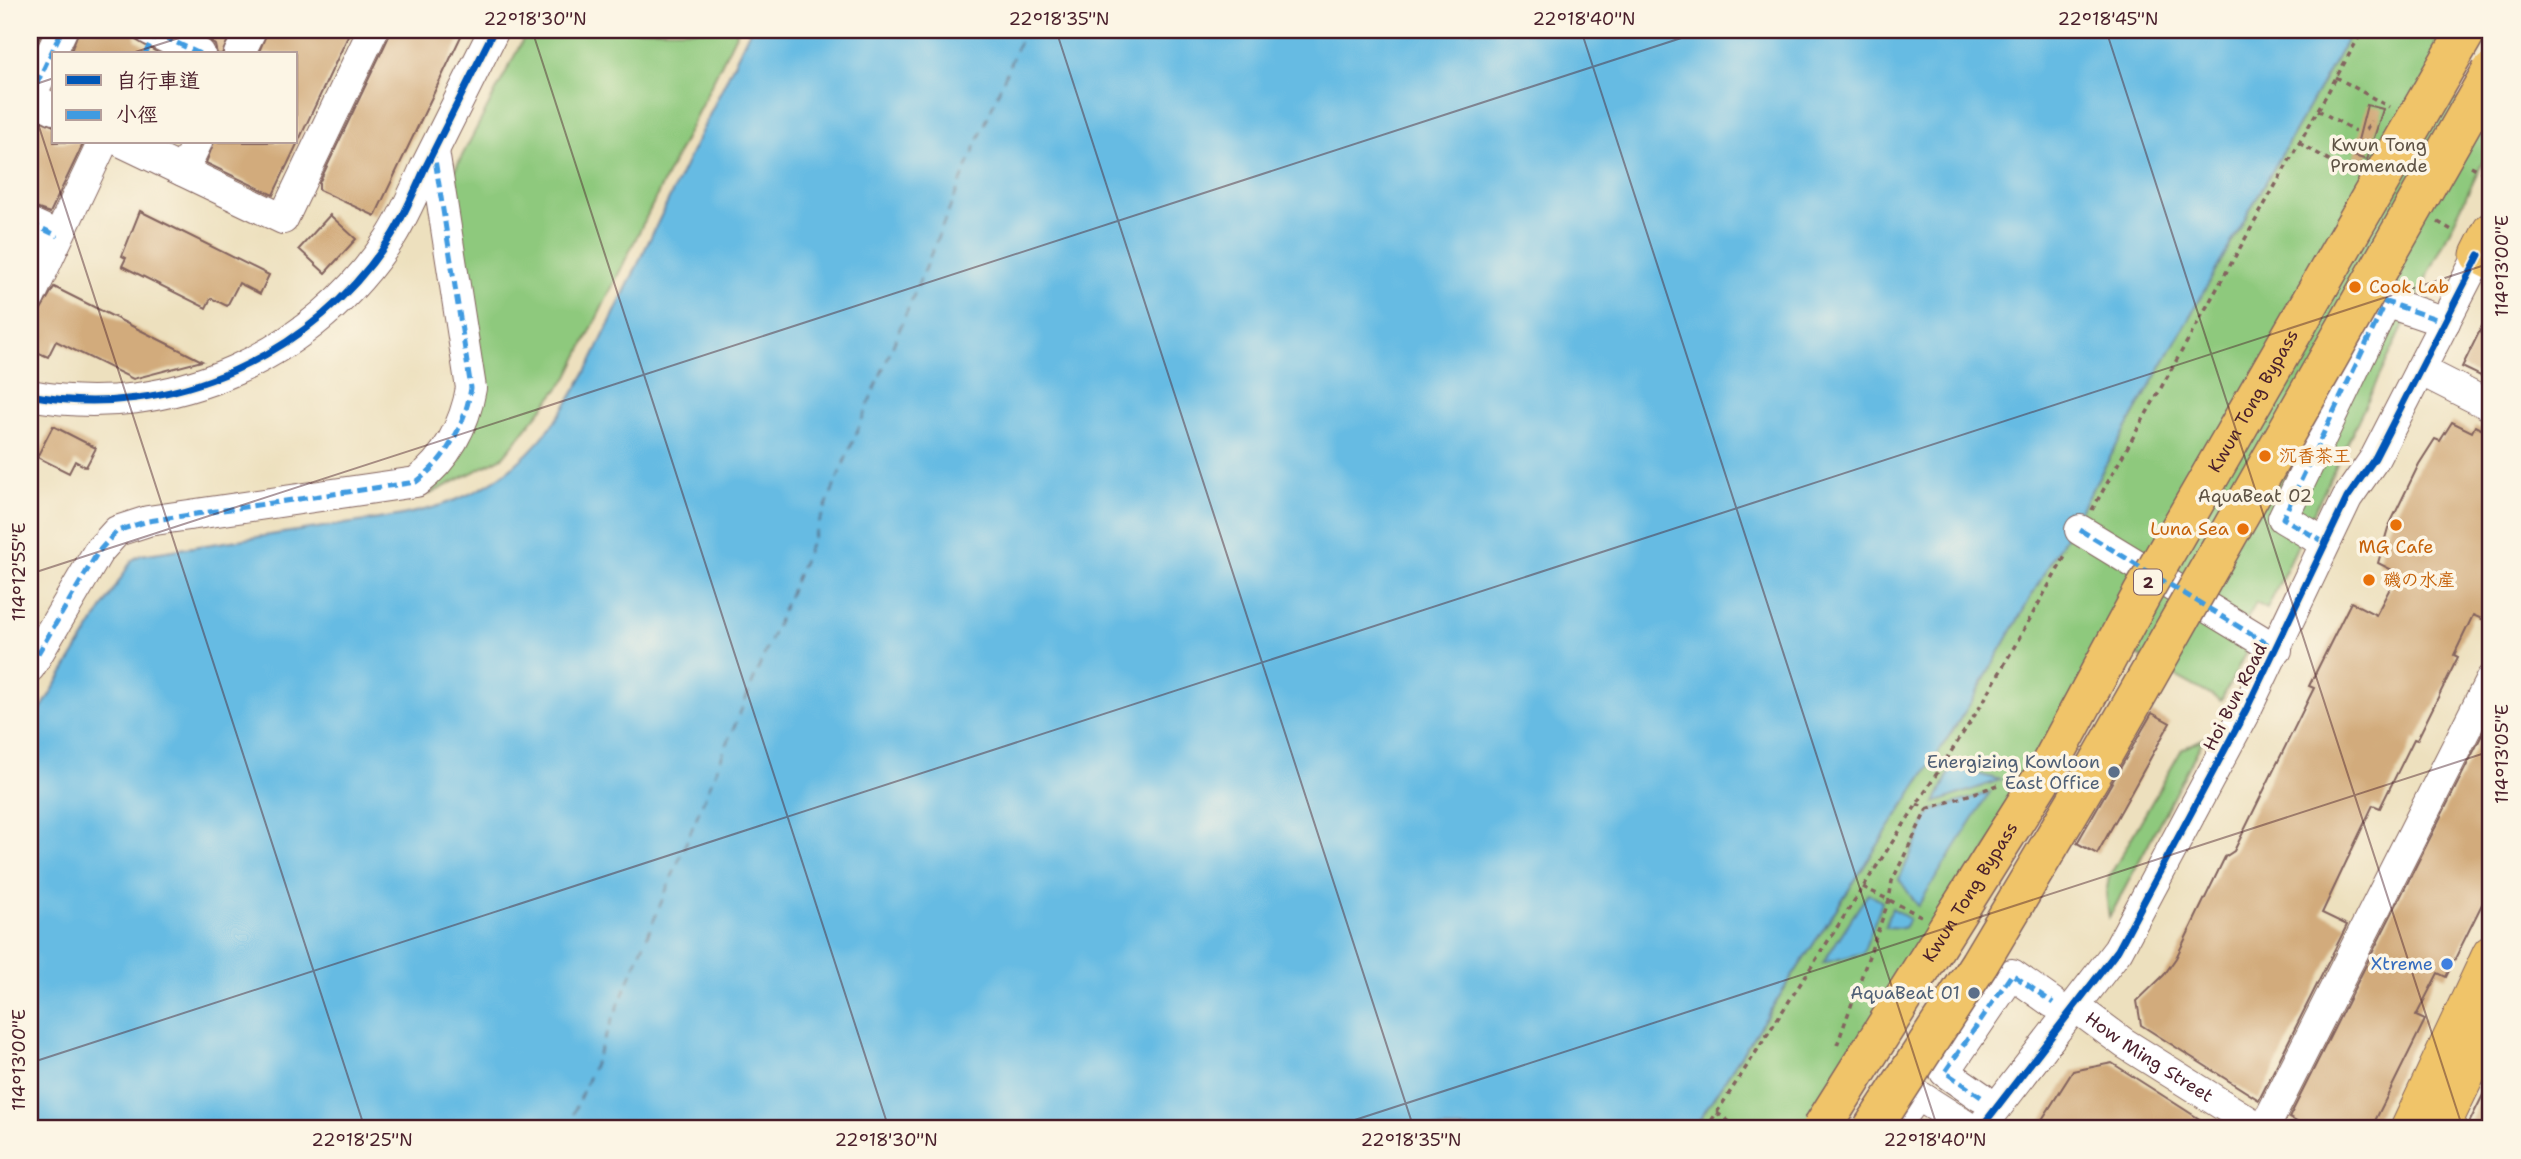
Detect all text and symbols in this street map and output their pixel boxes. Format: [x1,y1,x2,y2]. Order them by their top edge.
text: 22°18'30"N [483,7,587,31]
text: 22°18'35"N [1008,7,1110,31]
text: 22°18'40"N [1532,7,1636,31]
text: 22°18'45"N [2058,7,2158,31]
legend [52,52,298,144]
text: 自行車道 [116,67,200,95]
text: 小徑 [116,101,158,129]
park label: Kwun Tong Promenade [2330,133,2428,178]
text: 114°13'00"E [2490,215,2514,317]
place label: Cook Lab [2369,275,2449,299]
marker: Cook Lab [2347,279,2363,295]
street label: Kwun Tong Bypass [2203,325,2304,477]
place label: 沉香茶王 [2279,444,2351,468]
marker: 沉香茶王 [2257,448,2273,464]
park label: AquaBeat 02 [2198,484,2312,508]
place label: Luna Sea [2150,517,2229,541]
marker: MG Cafe [2388,517,2404,533]
marker: Luna Sea [2235,521,2251,537]
text: 114°12'55"E [7,523,31,621]
place label: MG Cafe [2359,535,2433,559]
place label: 磯の水產 [2383,568,2455,592]
road number: 2 [2134,569,2162,594]
marker: 磯の水產 [2361,572,2377,588]
street label: Hoi Bun Road [2197,639,2273,755]
text: 114°13'05"E [2490,704,2514,804]
place label: Energizing Kowloon East Office [1927,750,2100,795]
marker: Energizing Kowloon East Office [2106,764,2122,780]
street label: Kwun Tong Bypass [1917,817,2023,967]
place label: Xtreme [2371,952,2433,976]
marker: Xtreme [2439,956,2455,972]
place label: AquaBeat 01 [1850,981,1960,1005]
marker: AquaBeat 01 [1966,985,1982,1001]
street label: How Ming Street [2080,1006,2218,1108]
text: 114°13'00"E [7,1009,31,1111]
text: 22°18'25"N [311,1128,413,1152]
text: 22°18'30"N [834,1128,938,1152]
text: 22°18'35"N [1360,1128,1462,1152]
text: 22°18'40"N [1883,1128,1987,1152]

